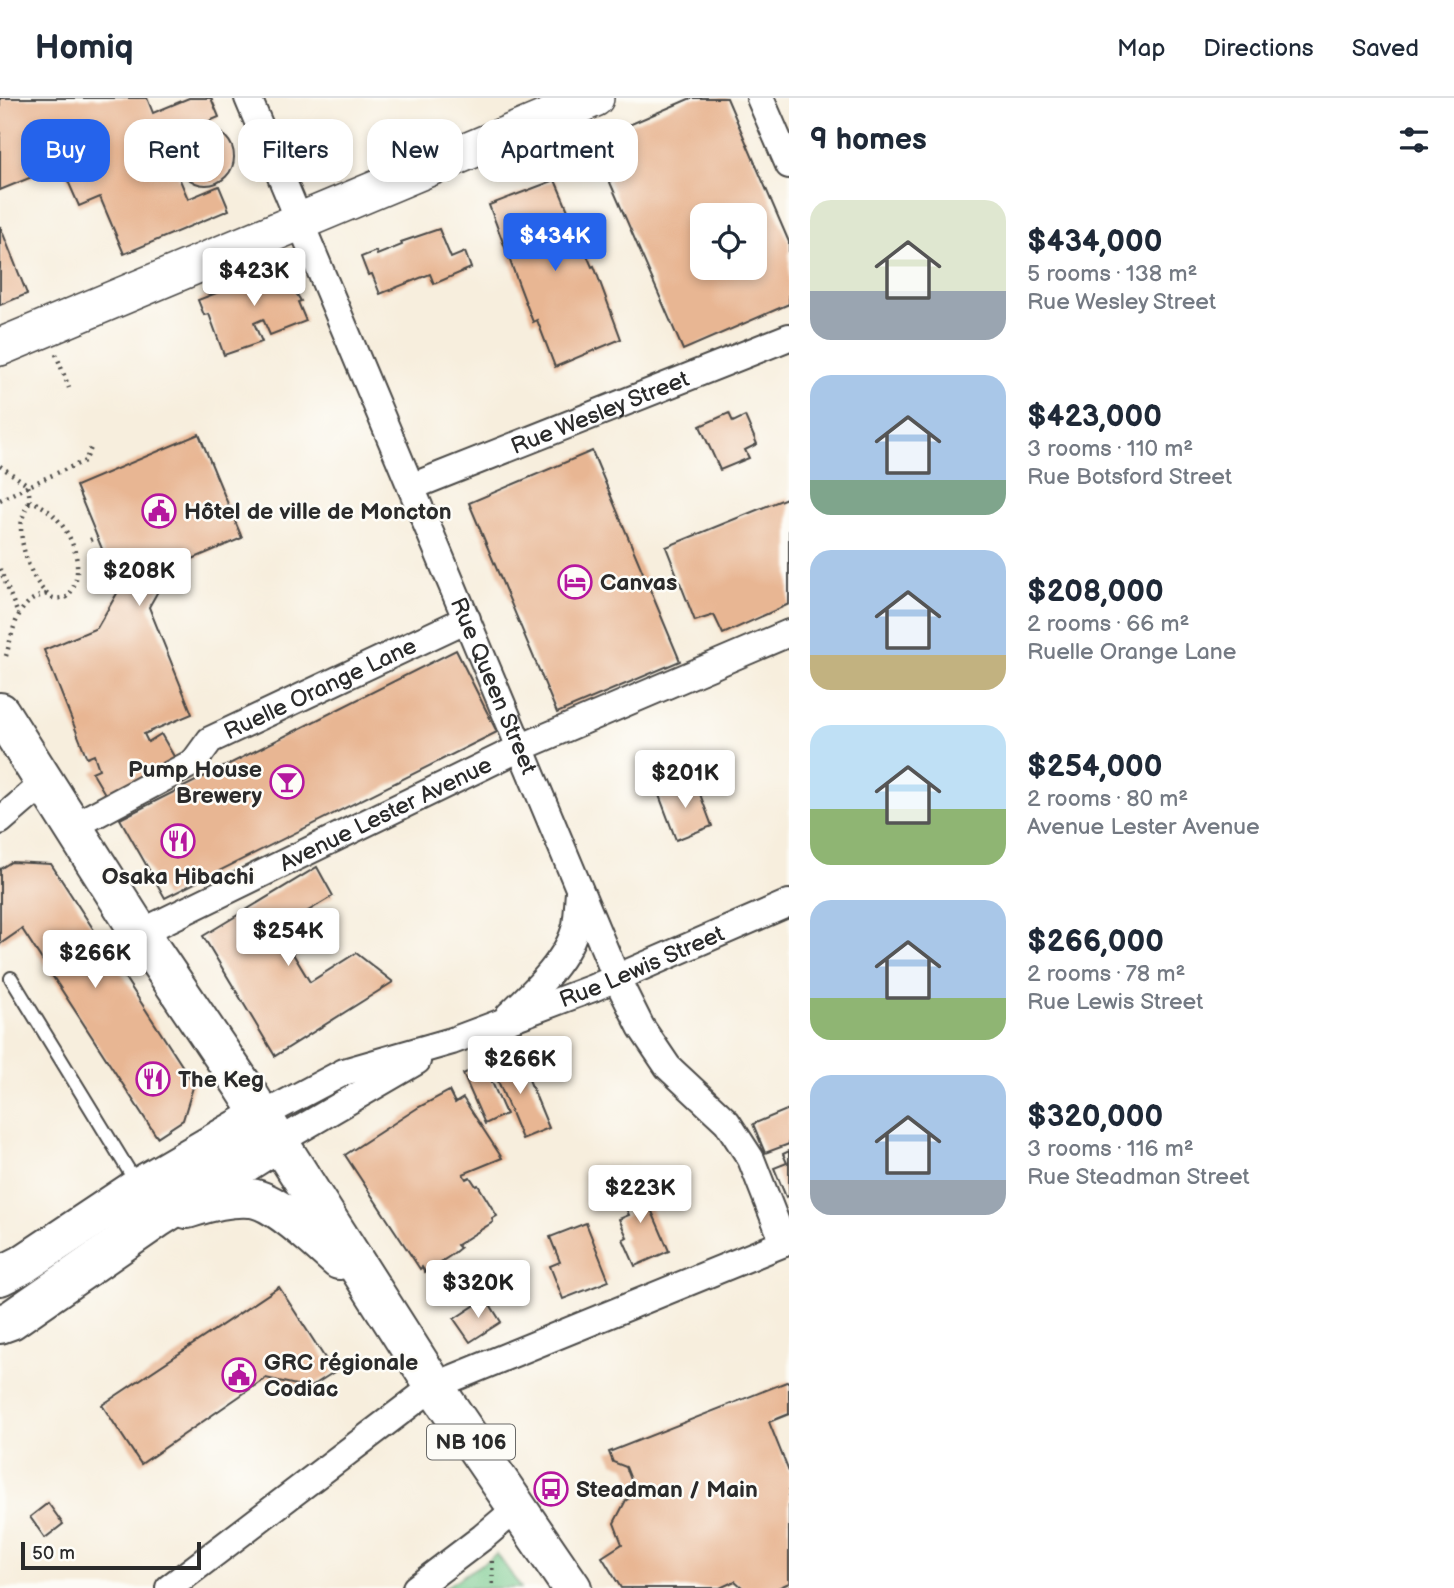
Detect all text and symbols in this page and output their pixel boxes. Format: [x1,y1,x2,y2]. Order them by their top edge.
text: Homiq [35,28,133,68]
text: Map [1117,34,1165,63]
text: Directions [1203,34,1314,63]
text: Saved [1352,34,1419,63]
chip: Buy [21,119,110,182]
chip: Rent [124,119,224,182]
chip: Filters [238,119,353,182]
chip: New [367,119,463,182]
chip: Apartment [477,119,638,182]
icon: filters [1395,121,1433,159]
text: 9 homes [810,122,927,158]
map controls [690,203,767,280]
button: locate [690,203,767,280]
pin: $434K [506,214,604,273]
text: $434K [519,222,591,250]
text: $434,000 [1027,224,1162,260]
icon: home [866,228,950,312]
pin: $423K [205,248,303,308]
text: $423K [219,257,289,285]
text: 5 rooms · 138 m² [1027,260,1197,288]
text: Rue Wesley Street [1027,288,1216,316]
street label: Rue Wesley Street [507,365,693,461]
text: $423,000 [1027,399,1162,435]
icon: home [866,403,950,487]
text: 3 rooms · 110 m² [1027,435,1193,463]
text: Rue Botsford Street [1027,463,1232,491]
public building icon: Hôtel de ville de Moncton [140,492,178,530]
place label: Hôtel de ville de Moncton [184,498,452,526]
pin: $208K [90,548,188,608]
text: $208K [103,557,175,585]
hotel icon: Canvas [556,563,594,601]
place label: Canvas [600,569,677,597]
text: $208,000 [1027,574,1164,610]
icon: home [866,578,950,662]
street label: Rue Queen Street [444,593,543,778]
text: 2 rooms · 66 m² [1027,610,1189,638]
street label: Ruelle Orange Lane [220,632,421,746]
text: Ruelle Orange Lane [1027,638,1236,666]
text: $254,000 [1027,749,1162,785]
pin: $201K [636,750,734,810]
street label: Avenue Lester Avenue [275,751,497,878]
icon: home [866,753,950,837]
place label: Pump House Brewery [128,756,262,810]
text: $201K [651,759,719,787]
bar icon: Pump House Brewery [268,763,306,801]
text: 2 rooms · 80 m² [1027,785,1188,813]
text: Avenue Lester Avenue [1027,813,1260,841]
restaurant icon: Osaka Hibachi [159,822,197,860]
place label: Osaka Hibachi [102,863,254,891]
pin: $254K [239,908,337,968]
text: $254K [252,917,324,945]
street label: Rue Lewis Street [556,920,729,1014]
text: $266,000 [1027,924,1164,960]
icon: home [866,928,950,1012]
pin: $266K [46,930,144,990]
text: $266K [59,939,131,967]
text: 2 rooms · 78 m² [1027,960,1185,988]
text: Rue Lewis Street [1027,988,1203,1016]
pin: $266K [471,1037,569,1096]
text: $266K [484,1045,556,1073]
restaurant icon: The Keg [134,1060,172,1098]
place label: The Keg [178,1066,264,1094]
text: $320,000 [1027,1099,1163,1135]
icon: home [866,1103,950,1187]
text: 3 rooms · 116 m² [1027,1135,1194,1163]
text: Rue Steadman Street [1027,1163,1250,1191]
pin: $223K [591,1166,689,1225]
text: $223K [604,1174,676,1202]
pin: $320K [429,1260,527,1320]
text: $320K [442,1269,514,1297]
place label: GRC régionale Codiac [264,1349,418,1403]
public building icon: GRC régionale Codiac [220,1356,258,1394]
road number: NB 106 [427,1424,515,1460]
bus stop icon: Steadman / Main [532,1470,570,1508]
place label: Steadman / Main [576,1476,758,1504]
scale bar [21,1539,201,1571]
text: 50 m [32,1542,75,1565]

